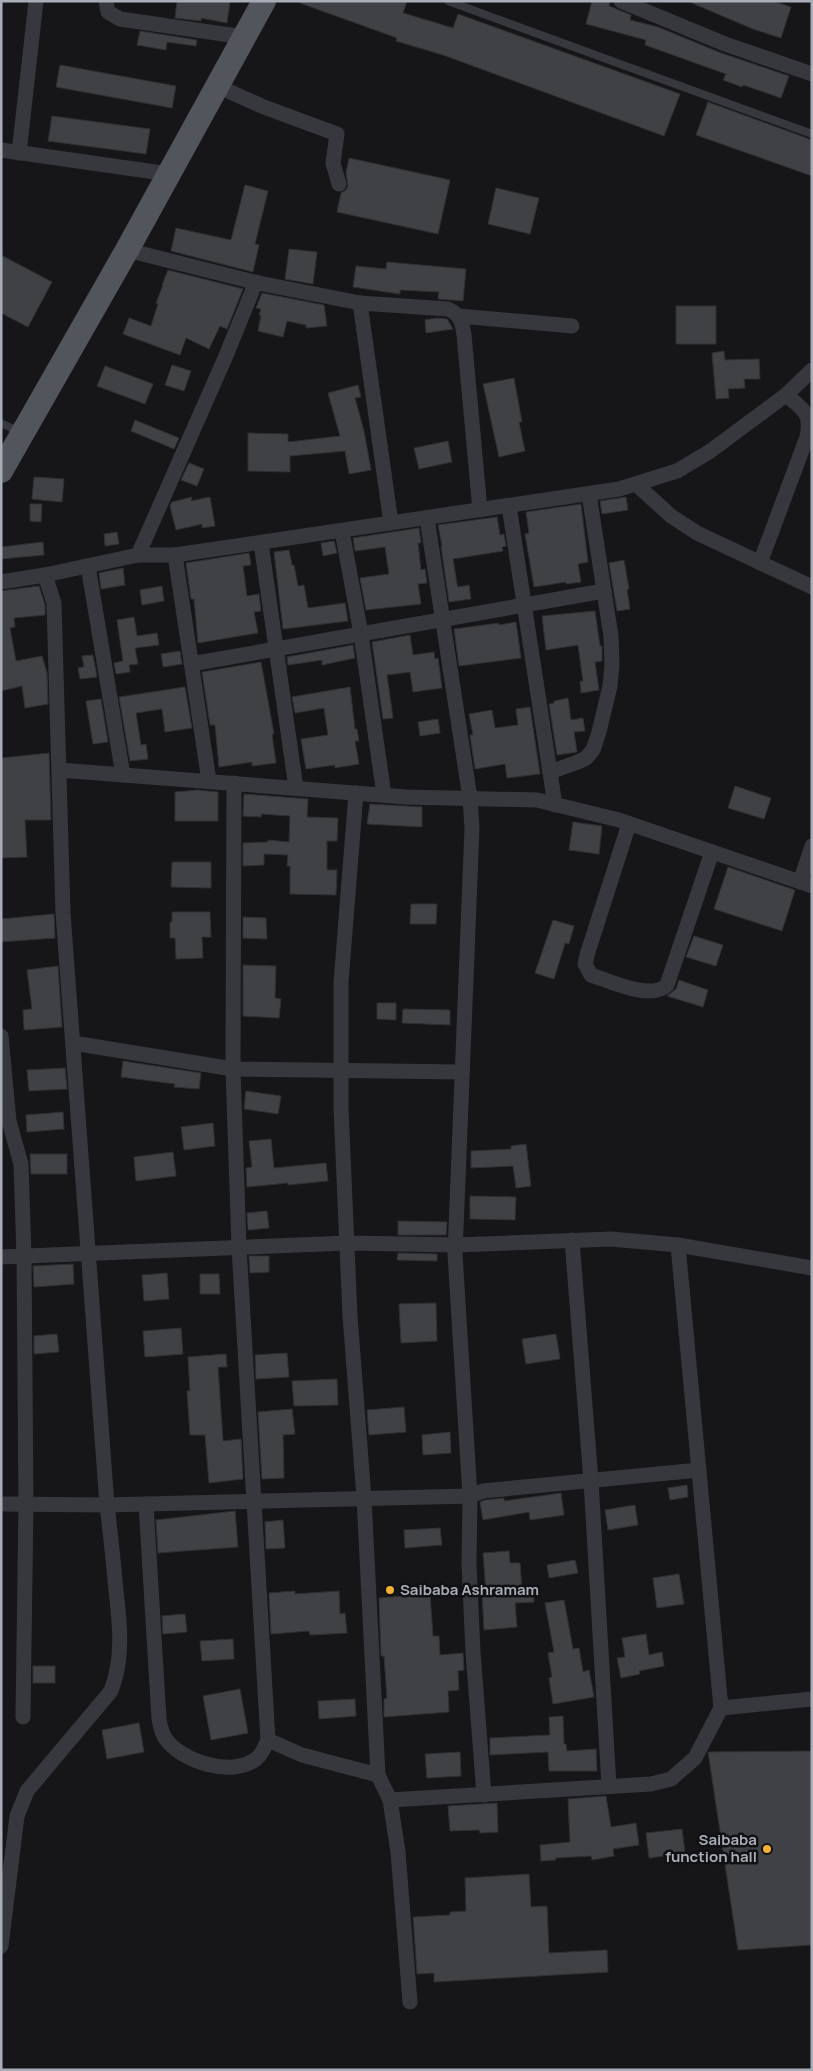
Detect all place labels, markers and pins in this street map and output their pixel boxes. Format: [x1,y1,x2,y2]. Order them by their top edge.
place label: Saibaba Ashramam [400,1579,539,1600]
marker: Saibaba Ashramam [384,1584,396,1596]
place label: Saibaba function hall [665,1829,757,1867]
marker: Saibaba function hall [761,1843,773,1855]

